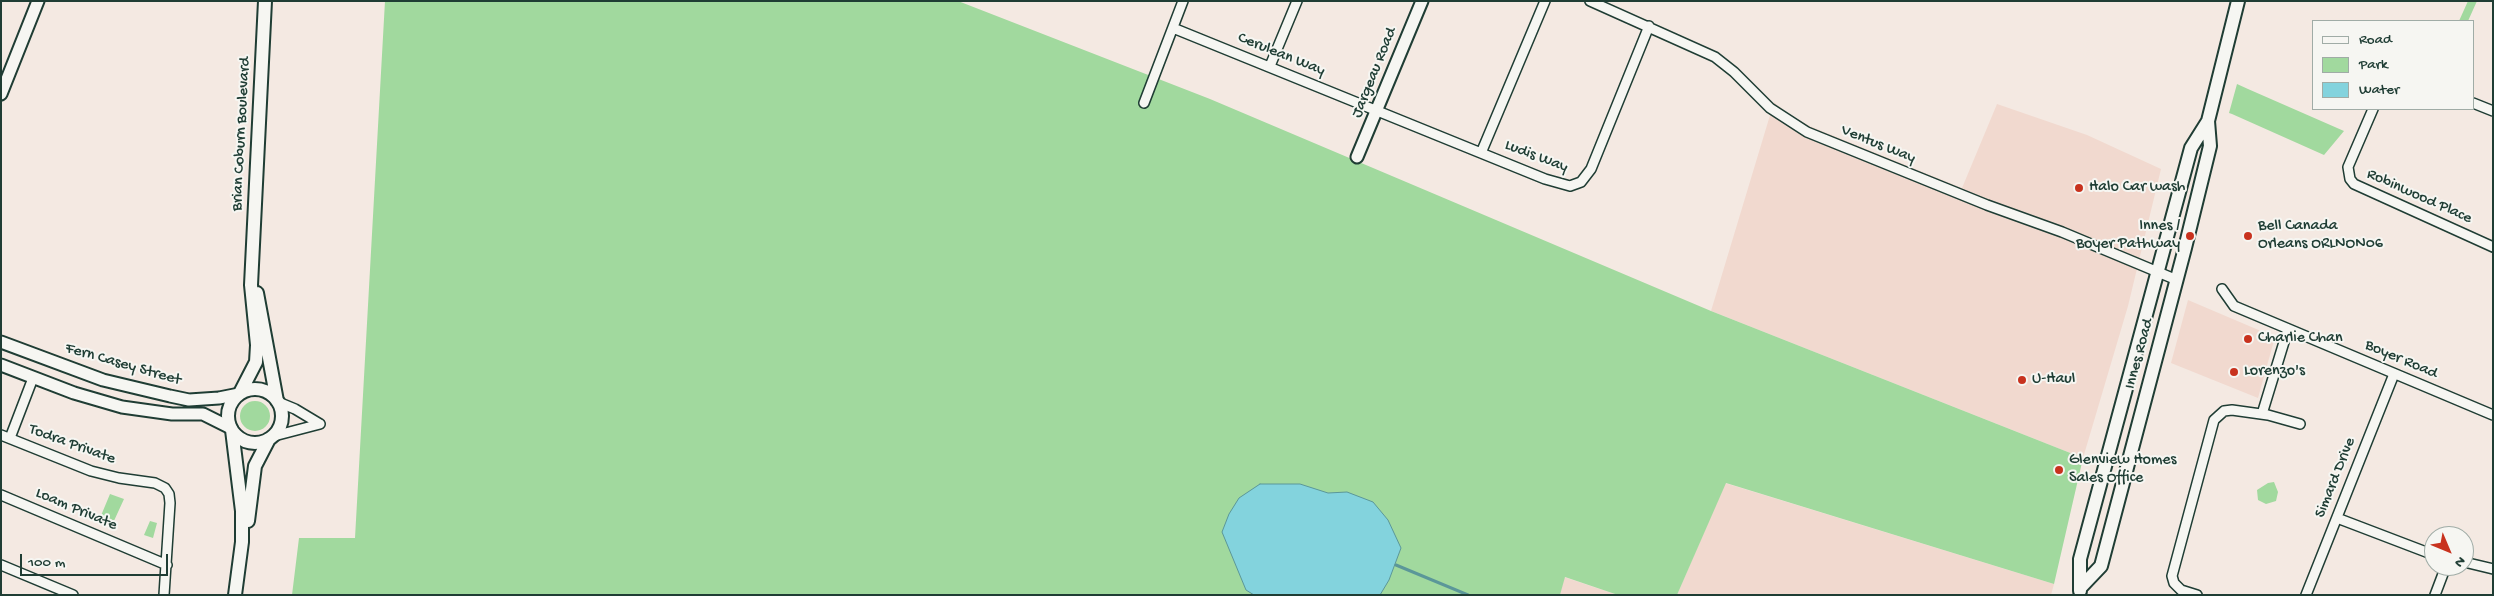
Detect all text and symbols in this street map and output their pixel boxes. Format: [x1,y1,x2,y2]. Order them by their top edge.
legend [2312,20,2474,110]
street label: Jargeau Road [1348,25,1402,121]
street label: Cerulean Way [1235,29,1327,81]
text: Road [2359,31,2392,49]
street label: Brian Coburn Boulevard [228,56,256,212]
text: Park [2359,56,2388,74]
text: Water [2359,81,2399,99]
street label: Ventus Way [1838,121,1918,169]
street label: Ludis Way [1502,136,1570,178]
street label: Robinwood Place [2363,165,2475,229]
place label: Halo Car wash [2089,178,2185,198]
marker: Halo Car wash [2073,182,2085,194]
place label: Innes / Boyer Pathway [2076,217,2180,255]
place label: Bell Canada Orleans ORLNON06 [2258,217,2383,255]
marker: Innes / Boyer Pathway [2184,230,2196,242]
marker: Bell Canada Orleans ORLNON06 [2242,230,2254,242]
street label: Innes Road [2121,317,2159,391]
place label: Charlie Chan [2258,329,2343,349]
marker: Charlie Chan [2242,333,2254,345]
street label: Boyer Road [2362,336,2440,384]
street label: Fern Casey Street [63,339,183,391]
place label: Lorenzo's [2244,362,2305,382]
marker: Lorenzo's [2228,366,2240,378]
place label: U-Haul [2032,370,2075,390]
marker: U-Haul [2016,374,2028,386]
street label: Todra Private [26,420,118,470]
street label: Simard Drive [2311,435,2361,521]
place label: Glenview Homes Sales Office [2069,451,2176,489]
marker: Glenview Homes Sales Office [2053,464,2065,476]
street label: Loam Private [32,484,120,536]
north arrow [2424,526,2474,576]
scale bar [22,544,170,576]
text: N [2450,552,2469,570]
text: 100 m [28,554,65,572]

